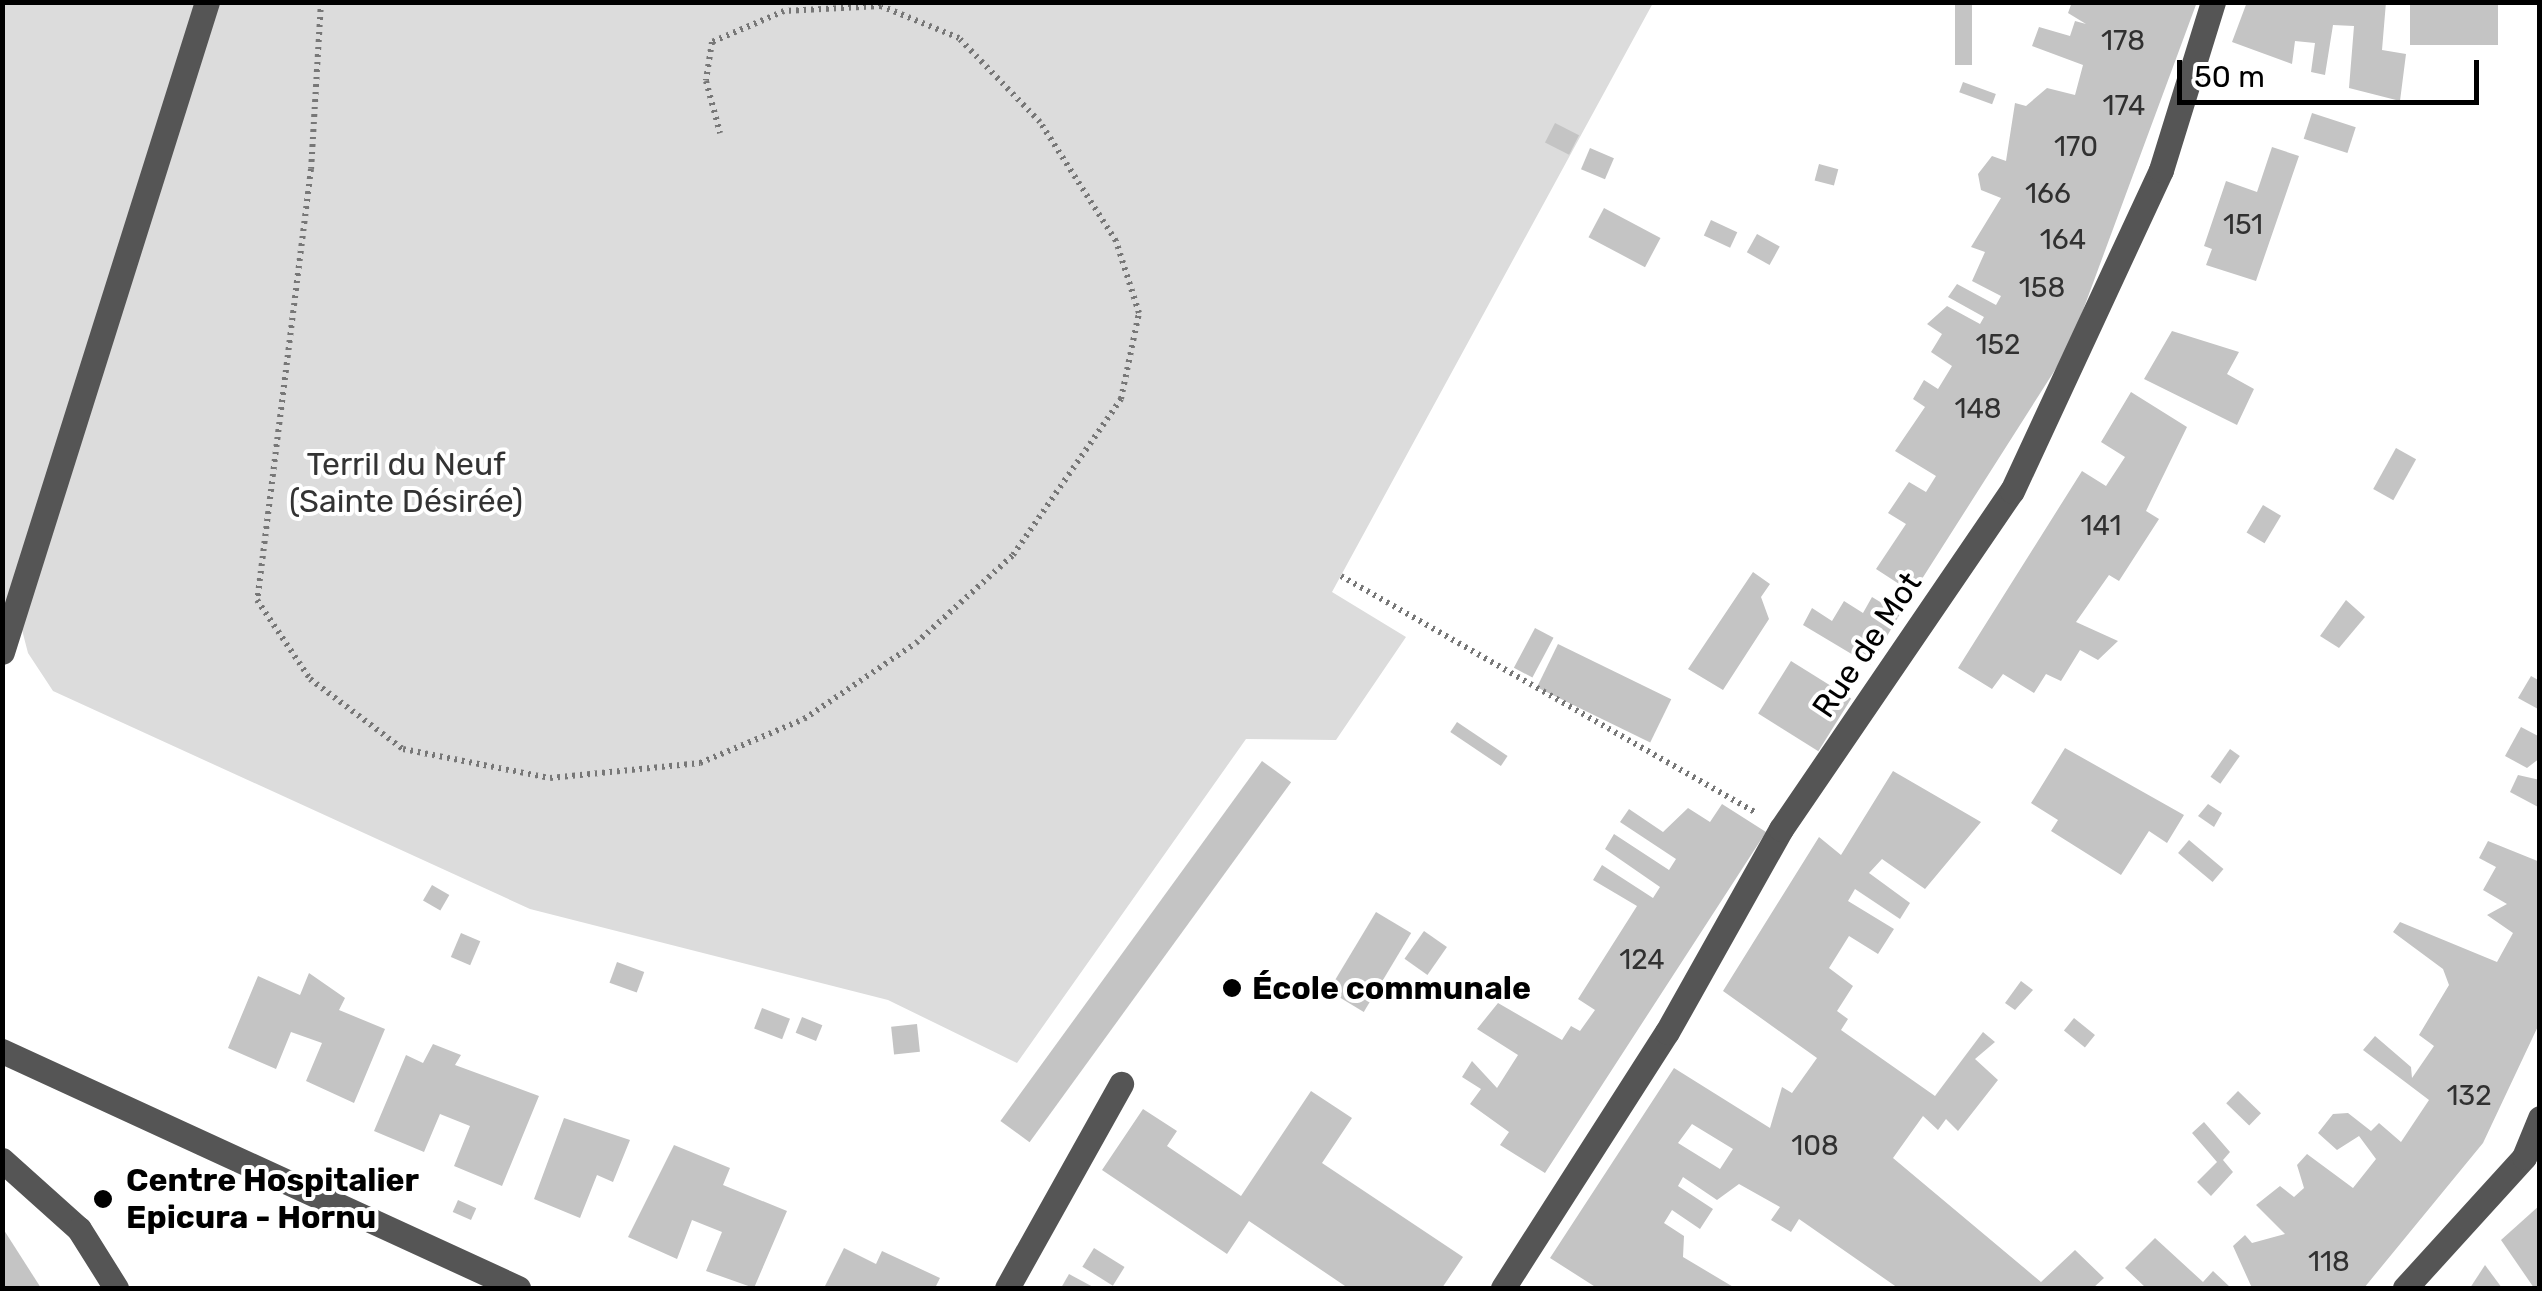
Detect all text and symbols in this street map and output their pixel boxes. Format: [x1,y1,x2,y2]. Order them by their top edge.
house number: 178 [2101,24,2145,58]
scale bar [2182,40,2484,102]
text: 50 m [2194,59,2265,95]
house number: 174 [2103,89,2145,123]
house number: 170 [2054,130,2098,164]
house number: 166 [2025,177,2071,211]
house number: 151 [2223,208,2263,242]
house number: 164 [2040,223,2086,257]
house number: 158 [2019,271,2065,305]
house number: 152 [1975,328,2021,362]
house number: 148 [1954,392,2002,426]
park label: Terril du Neuf (Sainte Désirée) [289,446,523,521]
house number: 141 [2081,509,2121,543]
street label: Rue de Mot [1804,565,1930,725]
house number: 124 [1619,943,1665,977]
place label: École communale [1252,969,1531,1007]
marker: École communale [1221,977,1243,999]
house number: 132 [2446,1079,2492,1113]
house number: 108 [1791,1129,1839,1163]
place label: Centre Hospitalier Epicura - Hornu [126,1162,419,1237]
marker: Centre Hospitalier Epicura - Hornu [90,1186,116,1212]
house number: 118 [2308,1245,2350,1279]

